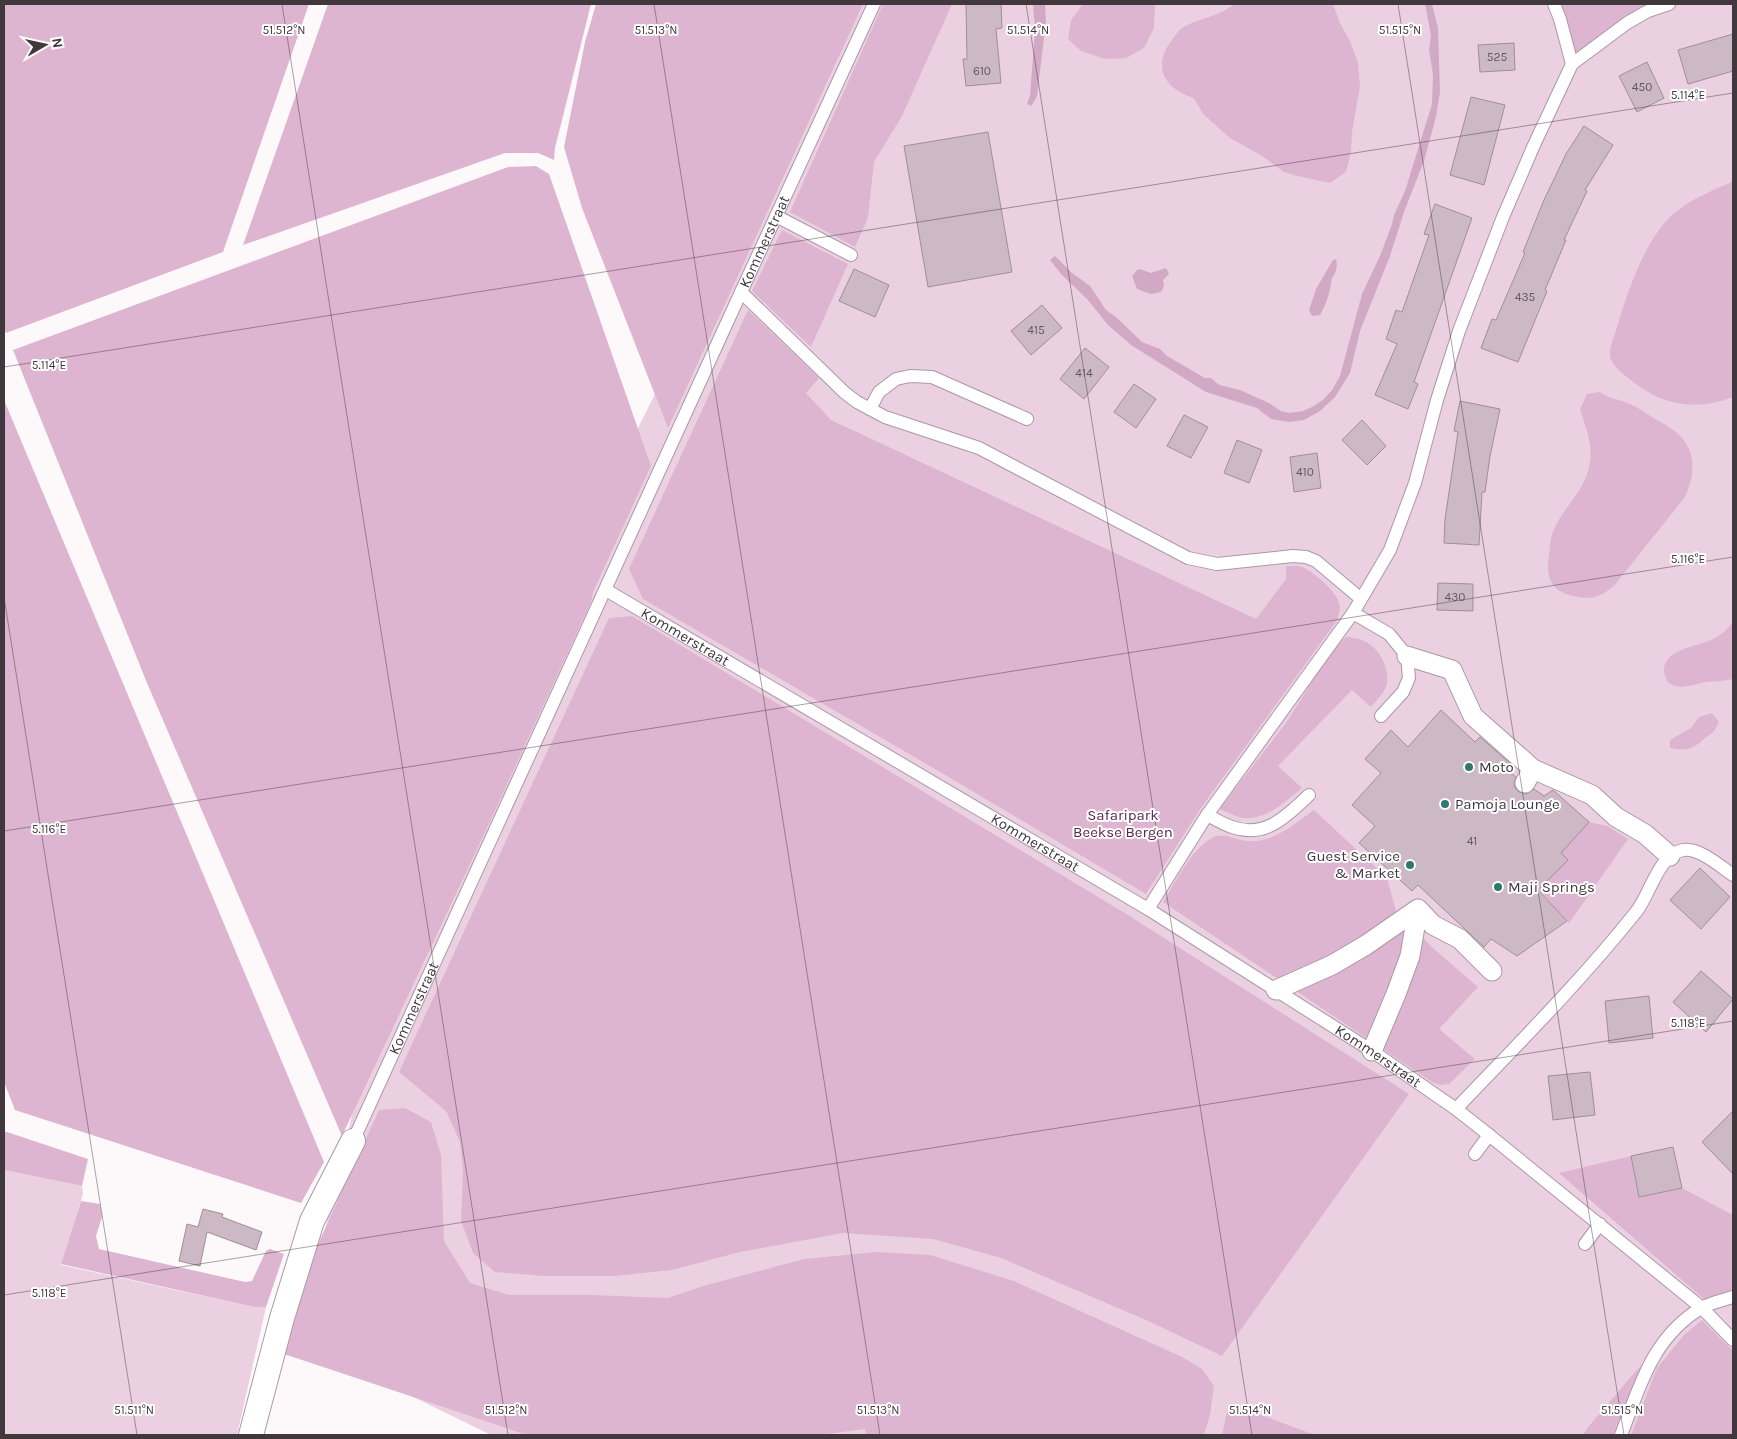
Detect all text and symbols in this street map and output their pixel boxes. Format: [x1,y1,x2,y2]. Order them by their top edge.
north arrow [20,20,70,70]
text: 51.512°N [263,23,305,37]
text: 51.513°N [634,23,678,37]
text: 51.514°N [1007,23,1049,37]
text: 51.515°N [1379,23,1421,37]
text: N [48,37,67,49]
house number: 525 [1487,50,1507,64]
house number: 610 [973,64,991,78]
house number: 450 [1632,80,1652,94]
text: 5.114°E [1671,88,1705,102]
street label: Kommerstraat [735,192,794,291]
house number: 435 [1515,290,1536,304]
house number: 415 [1027,323,1045,337]
text: 5.114°E [32,358,66,372]
house number: 414 [1075,366,1093,380]
house number: 410 [1296,465,1314,479]
text: 5.116°E [1671,552,1705,566]
house number: 430 [1445,590,1465,604]
street label: Kommerstraat [638,604,733,670]
place label: Moto [1479,758,1514,776]
marker: Moto [1463,761,1475,773]
place label: Pamoja Lounge [1455,795,1560,813]
marker: Pamoja Lounge [1439,798,1451,810]
park label: Safaripark Beekse Bergen [1073,806,1173,841]
street label: Kommerstraat [988,810,1083,876]
text: 5.116°E [32,822,66,836]
house number: 41 [1467,834,1477,848]
place label: Guest Service & Market [1307,847,1400,882]
marker: Guest Service & Market [1404,859,1416,871]
place label: Maji Springs [1508,878,1595,896]
marker: Maji Springs [1492,881,1504,893]
street label: Kommerstraat [385,959,443,1057]
text: 5.118°E [1670,1016,1706,1030]
street label: Kommerstraat [1332,1021,1425,1091]
text: 5.118°E [31,1286,67,1300]
text: 51.511°N [114,1403,154,1417]
text: 51.512°N [485,1403,527,1417]
text: 51.513°N [856,1403,900,1417]
text: 51.514°N [1229,1403,1271,1417]
text: 51.515°N [1601,1403,1643,1417]

